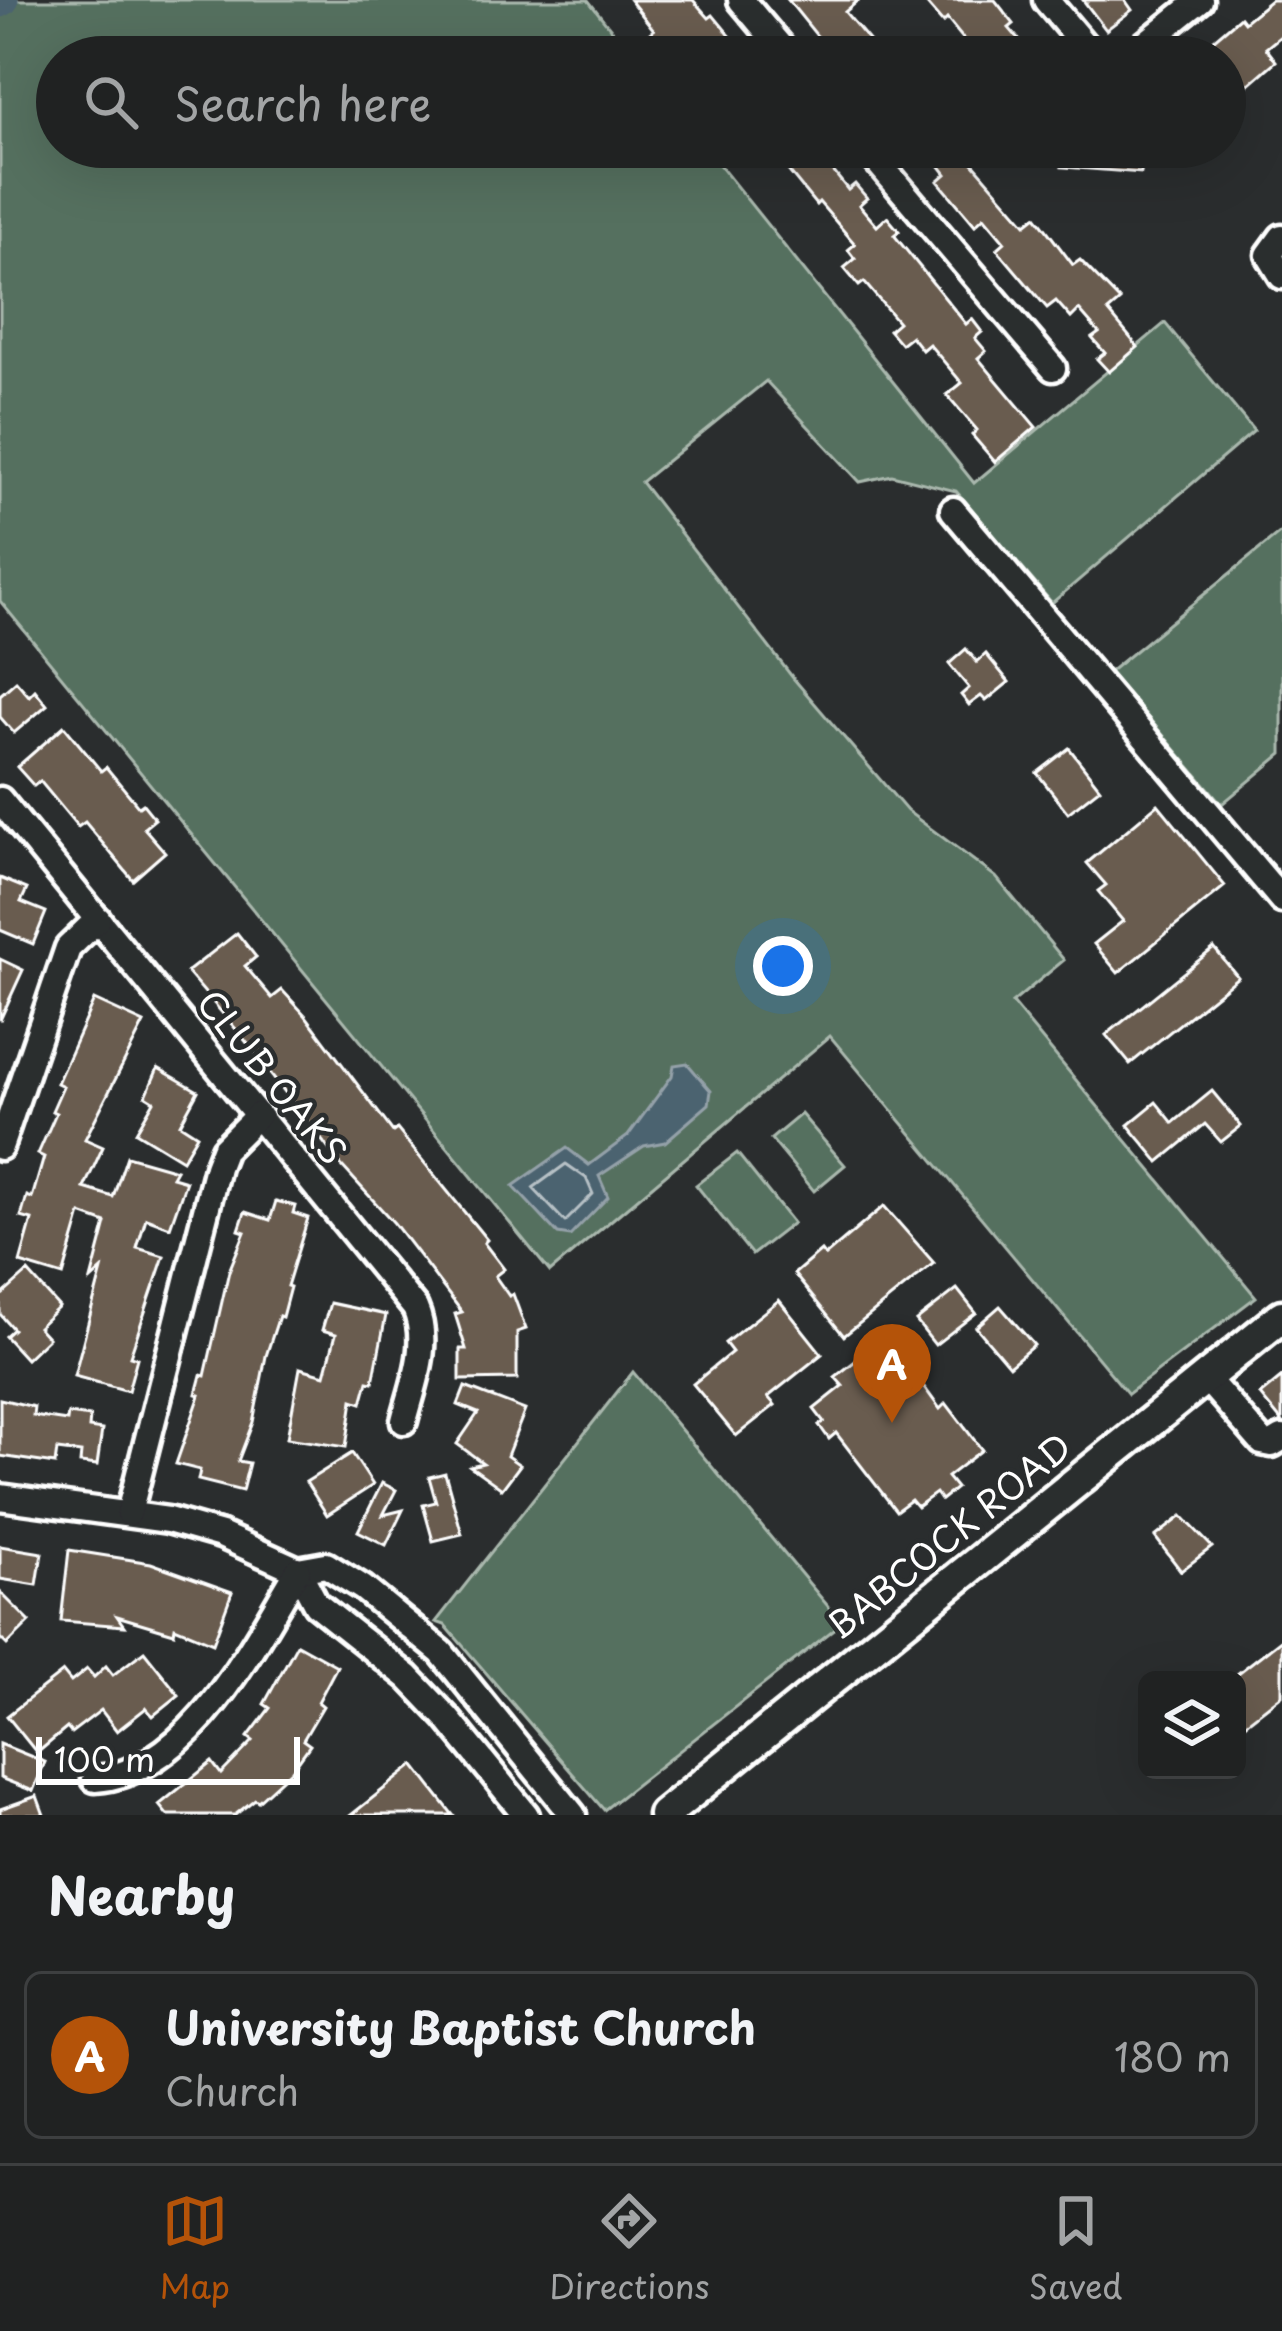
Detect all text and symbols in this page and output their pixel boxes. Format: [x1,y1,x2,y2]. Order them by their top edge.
search box [36,36,1246,168]
text: Search here [174,68,431,136]
icon: search [78,69,144,135]
your location [753,936,813,996]
street label: CLUB OAKS [185,977,361,1175]
pin: A [853,1324,931,1423]
street label: BABCOCK ROAD [814,1419,1082,1651]
map controls [1138,1671,1246,1779]
button: layers [1138,1671,1246,1779]
scale bar [36,1731,300,1784]
text: 100 m [54,1733,155,1783]
text: Nearby [48,1855,235,1932]
text: University Baptist Church [165,1992,756,2060]
text: A [75,2026,105,2085]
text: 180 m [1114,2026,1231,2085]
text: Church [165,2060,299,2119]
tab: Map [160,2188,230,2310]
tab: Directions [549,2188,710,2310]
tab: Saved [1029,2188,1122,2310]

